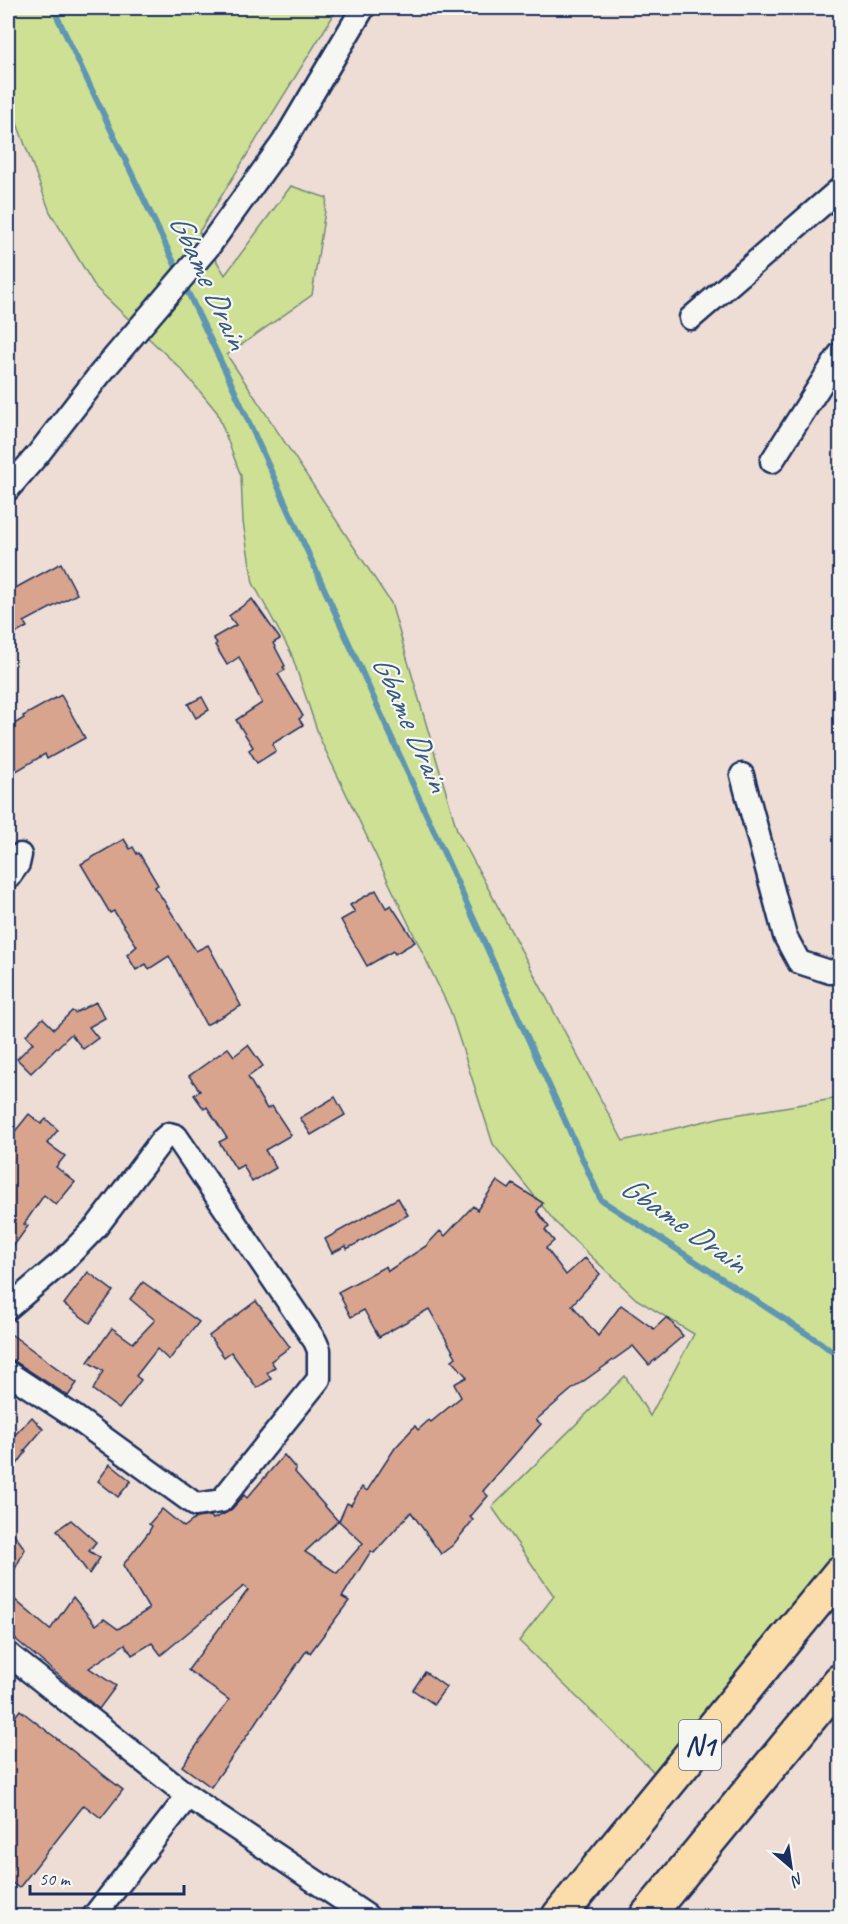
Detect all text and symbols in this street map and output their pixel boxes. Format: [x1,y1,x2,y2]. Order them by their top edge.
water label: Gbame Drain [160,207,259,357]
water label: Gbame Drain [363,649,460,800]
water label: Gbame Drain [613,1166,757,1284]
road number: N1 [679,1720,721,1770]
north arrow [761,1837,821,1897]
scale bar [30,1858,184,1896]
text: 50 m [39,1868,72,1890]
text: N [786,1868,807,1892]

